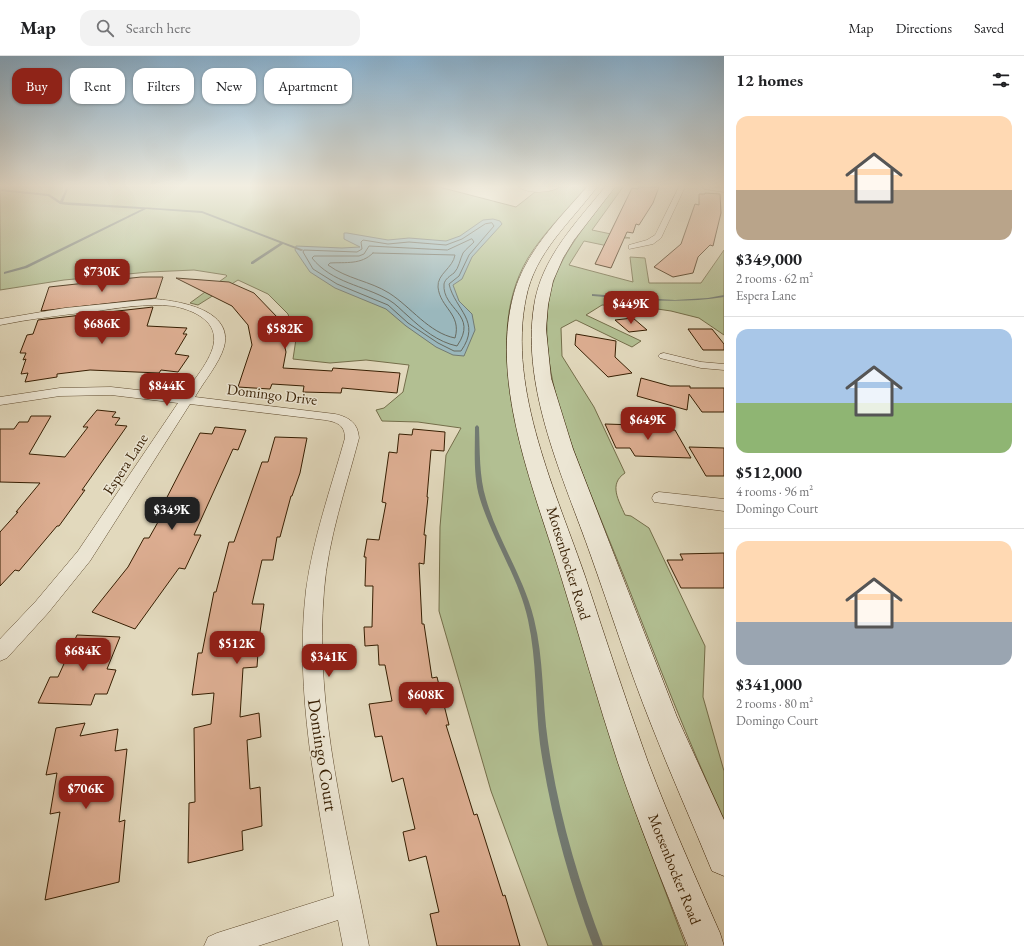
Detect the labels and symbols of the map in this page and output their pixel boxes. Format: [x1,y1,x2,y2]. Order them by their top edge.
pin: $730K [74,259,130,293]
pin: $449K [603,291,659,325]
pin: $686K [74,311,130,345]
pin: $582K [257,316,313,350]
pin: $844K [139,373,195,407]
street label: Domingo Drive [226,379,318,409]
pin: $649K [620,407,676,441]
street label: Espera Lane [98,430,152,498]
pin: $349K [144,497,200,531]
street label: Motsenbocker Road [543,504,595,622]
pin: $512K [209,631,265,665]
pin: $684K [55,638,111,672]
pin: $341K [301,644,357,678]
pin: $608K [398,682,454,716]
street label: Domingo Court [303,697,343,813]
pin: $706K [58,776,114,810]
street label: Motsenbocker Road [644,811,706,927]

